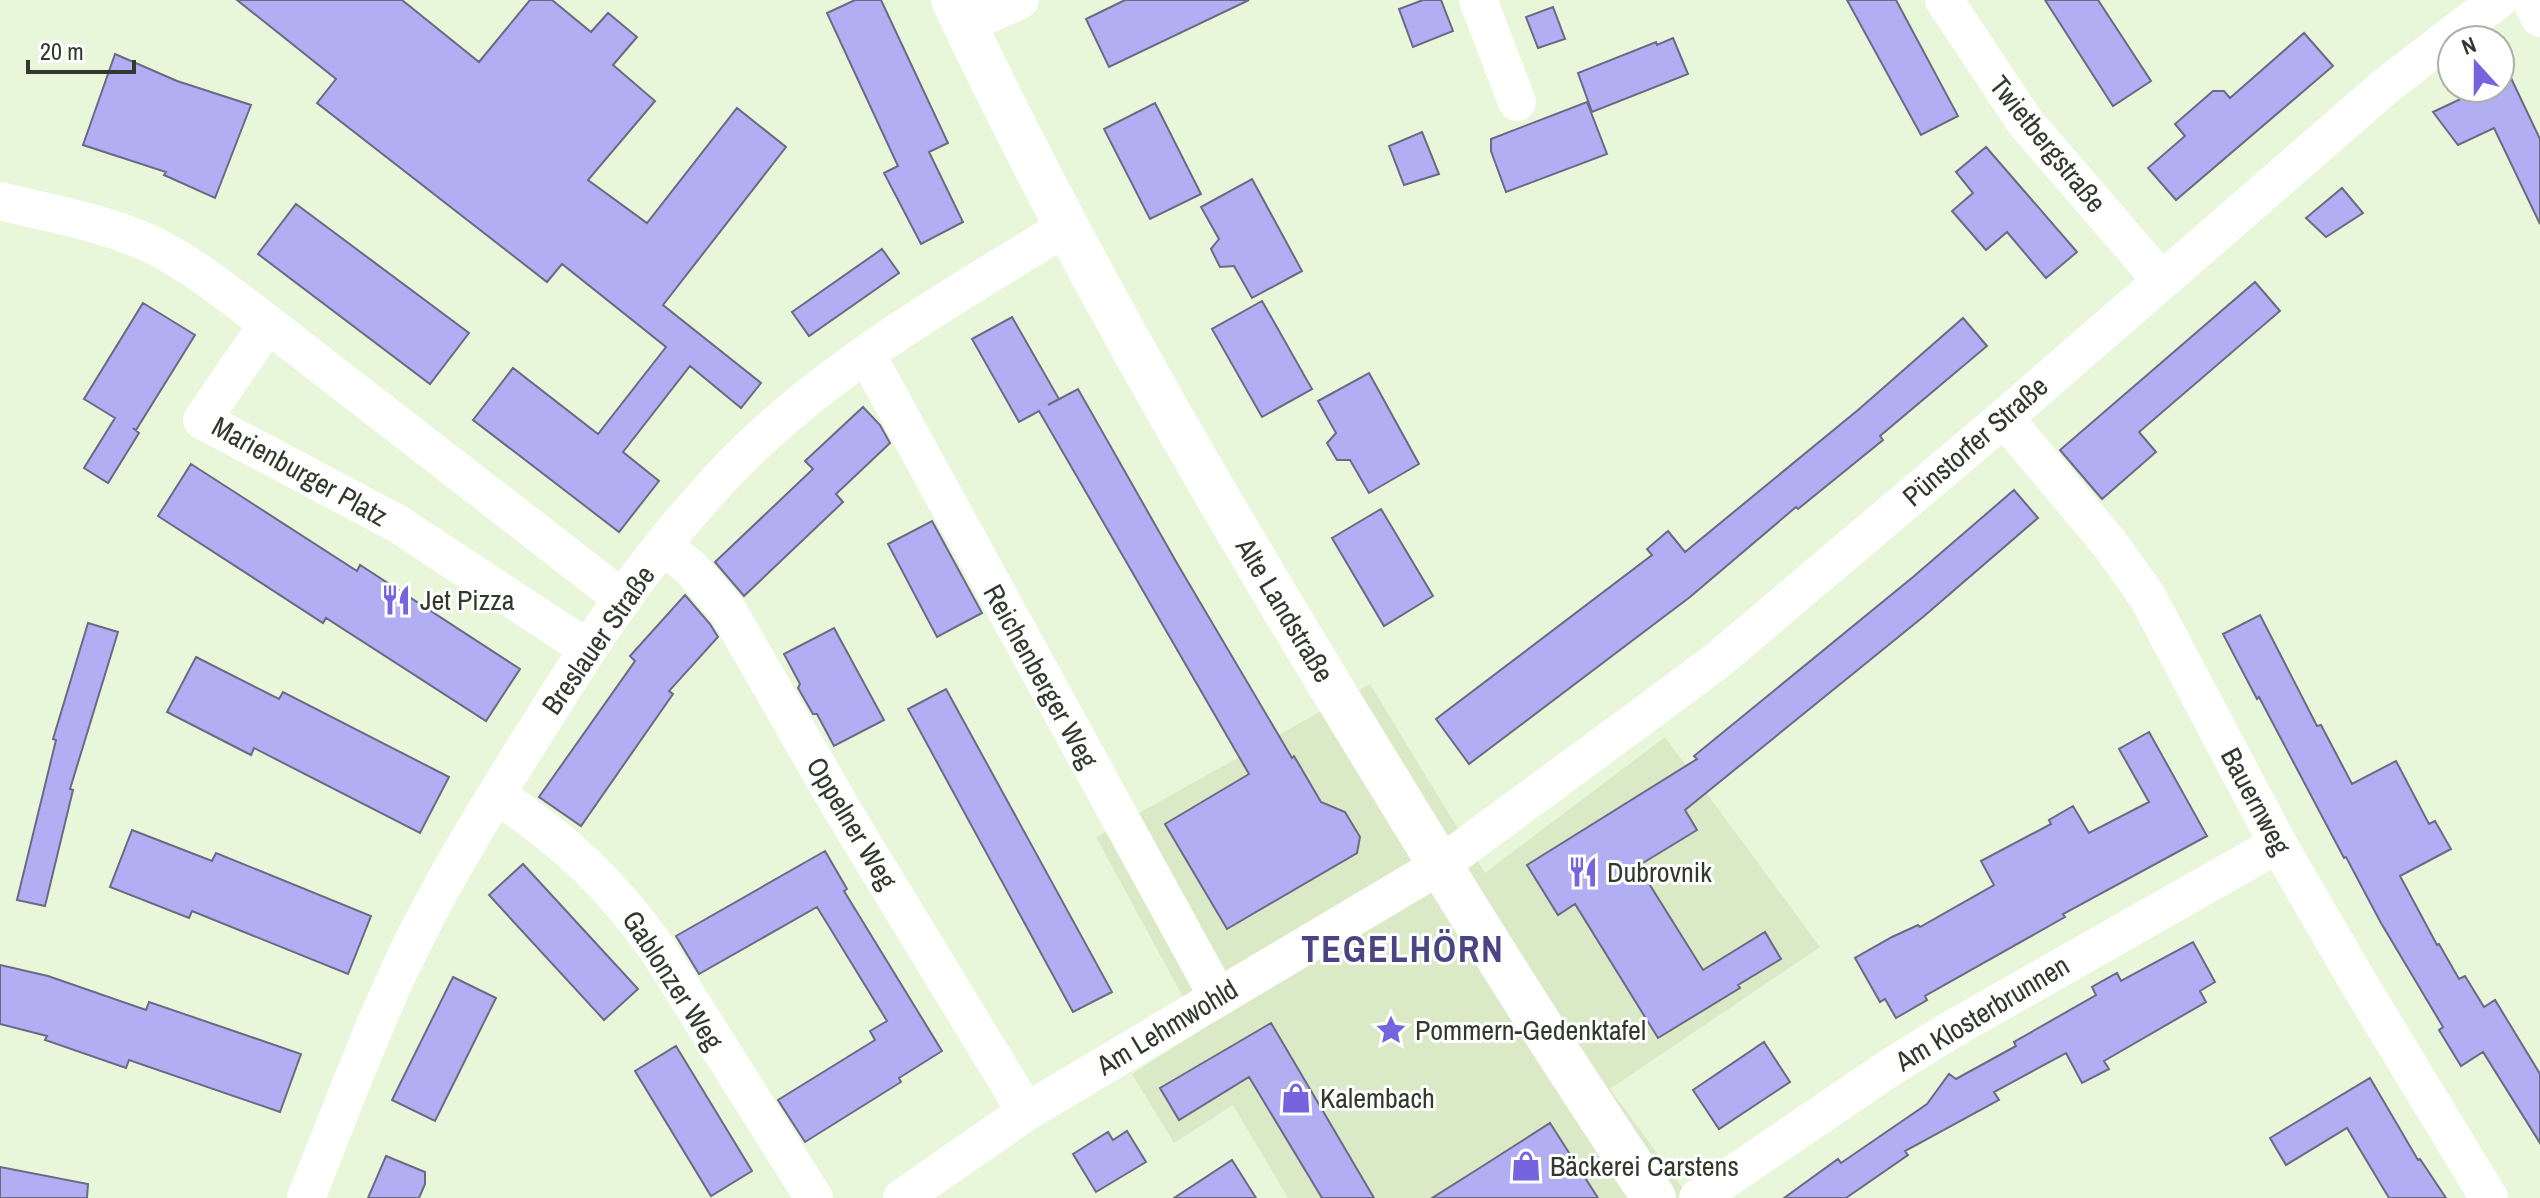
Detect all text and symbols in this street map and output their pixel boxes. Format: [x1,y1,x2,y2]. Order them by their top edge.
scale bar [28,24,134,74]
north arrow [2436,24,2516,104]
text: N [2457,29,2480,62]
text: 20 m [40,35,84,67]
street label: Twietbergstraße [1981,68,2115,220]
street label: Pünstorfer Straße [1894,367,2056,515]
street label: Marienburger Platz [205,407,395,535]
street label: Alte Landstraße [1226,530,1343,689]
street label: Breslauer Straße [533,558,663,722]
street label: Reichenberger Weg [975,577,1107,775]
place label: Jet Pizza [420,581,515,619]
restaurant icon: Jet Pizza [379,583,413,617]
street label: Bauernweg [2212,741,2300,861]
street label: Oppelner Weg [798,750,906,896]
place label: Dubrovnik [1607,853,1712,891]
restaurant icon: Dubrovnik [1566,855,1600,889]
street label: Gablonzer Weg [614,903,732,1057]
district label: TEGELHÖRN [1301,925,1505,973]
street label: Am Klosterbrunnen [1887,946,2076,1080]
street label: Am Lehmwohld [1089,970,1245,1085]
place label: Pommern-Gedenktafel [1415,1011,1646,1049]
place icon: Pommern-Gedenktafel [1374,1013,1408,1047]
place label: Kalembach [1320,1079,1435,1117]
shop icon: Kalembach [1279,1081,1313,1115]
place label: Bäckerei Carstens [1550,1147,1739,1185]
shop icon: Bäckerei Carstens [1509,1149,1543,1183]

